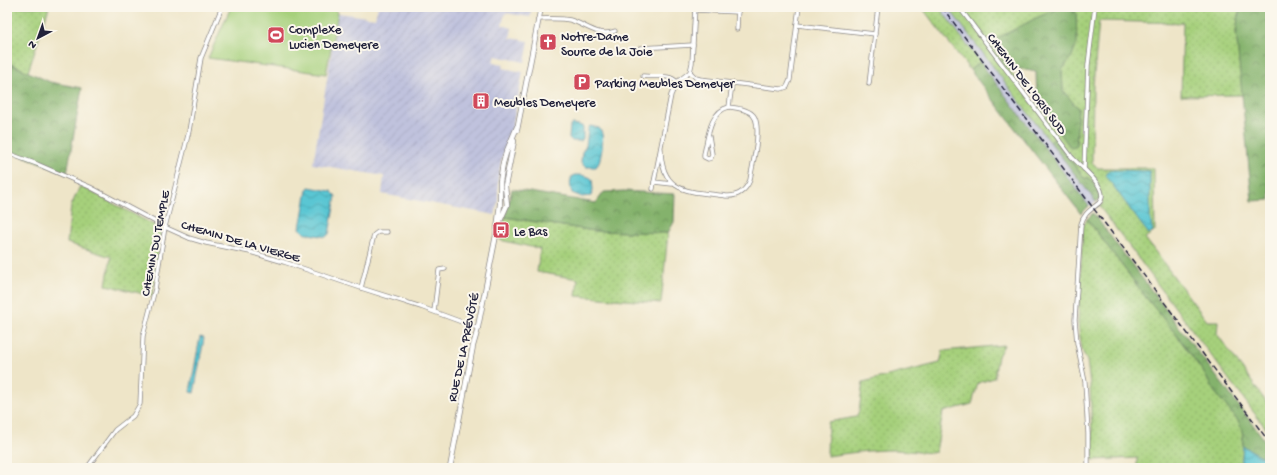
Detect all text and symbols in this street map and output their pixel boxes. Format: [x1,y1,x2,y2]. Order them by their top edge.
north arrow [18,18,58,58]
place label: Complexe Lucien Demeyere [289,23,379,53]
sports icon: Complexe Lucien Demeyere [266,25,286,45]
place label: Notre-Dame Source de la Joie [561,30,653,60]
street label: CHEMIN DE L'ORIS SUD [983,31,1069,138]
church icon: Notre-Dame Source de la Joie [538,32,558,52]
text: N [26,37,39,51]
parking icon: Parking Meubles Demeyer [572,72,592,92]
place label: Parking Meubles Demeyer [594,77,736,92]
building icon: Meubles Demeyere [471,91,491,111]
place label: Meubles Demeyere [494,96,596,111]
street label: CHEMIN DU TEMPLE [139,188,174,298]
street label: CHEMIN DE LA VIERGE [179,218,302,267]
bus stop icon: Le Bas [491,220,511,240]
place label: Le Bas [514,225,548,240]
street label: RUE DE LA PRÉVÔTÉ [445,291,483,403]

